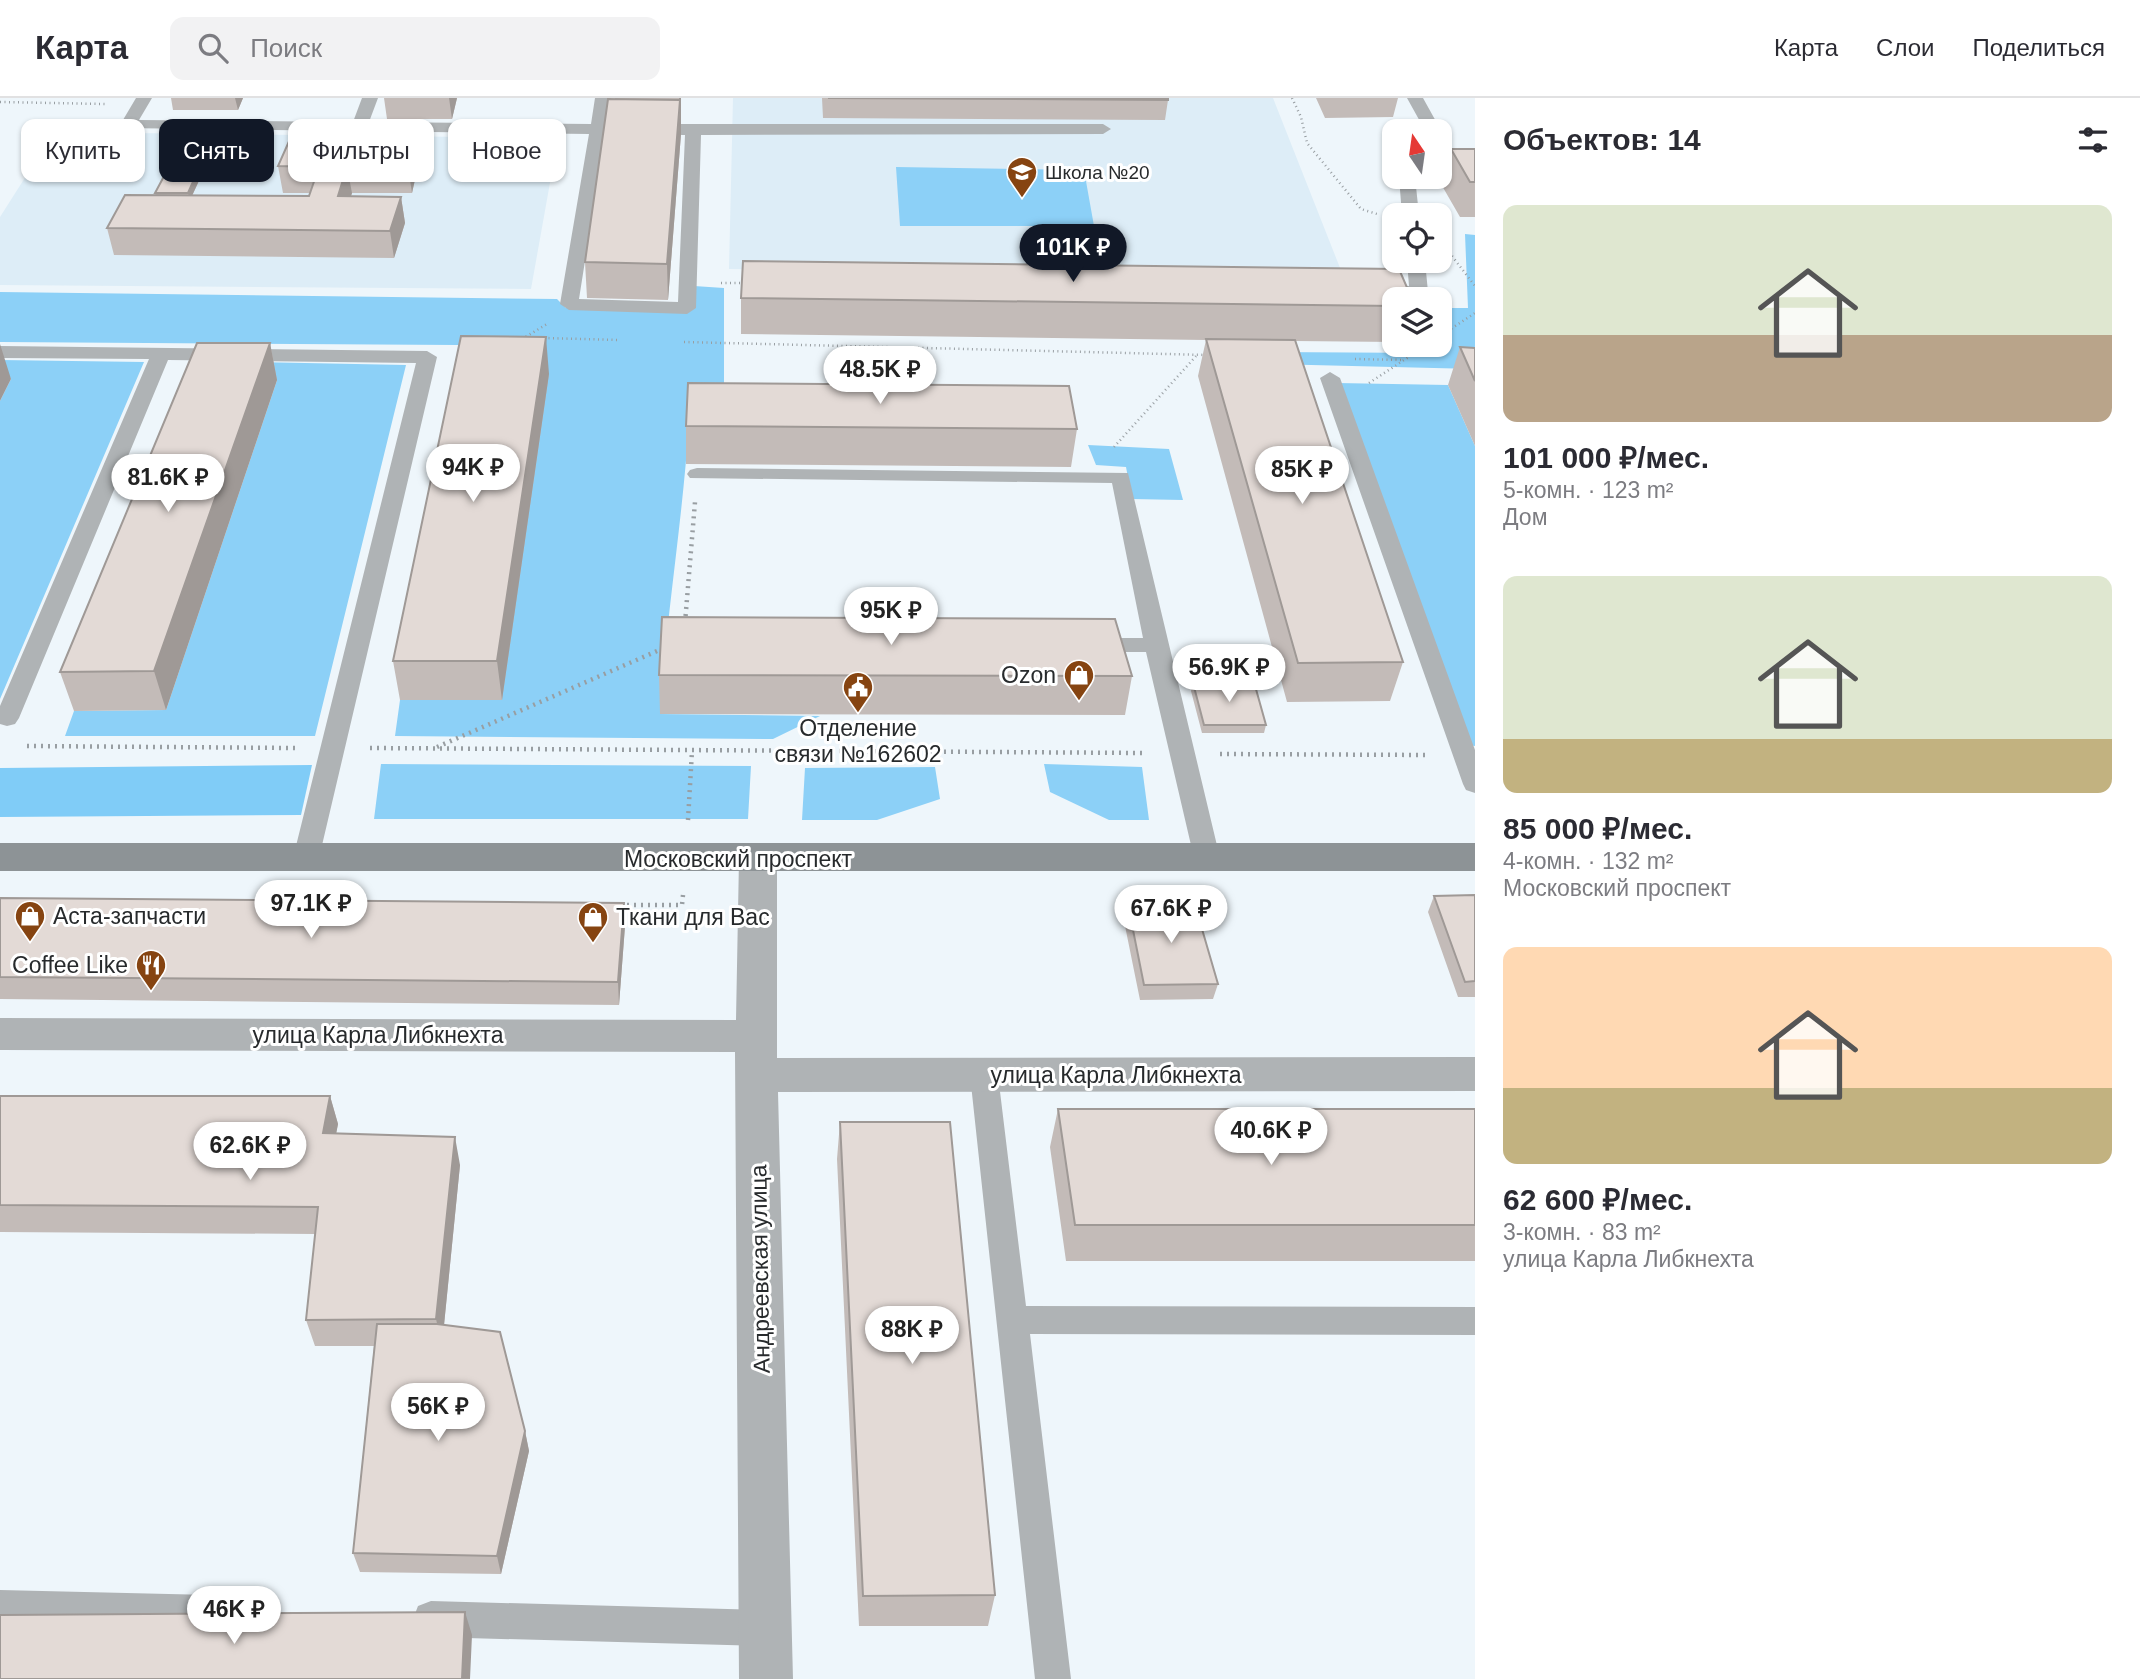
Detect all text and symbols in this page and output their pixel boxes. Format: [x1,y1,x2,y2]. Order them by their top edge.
search box [170,17,660,80]
text: Карта [35,29,128,66]
icon: search [194,29,232,67]
text: Поиск [250,33,322,63]
text: Карта [1774,34,1838,61]
text: Слои [1876,34,1934,61]
text: Поделиться [1972,34,2105,61]
chip: Купить [21,119,145,182]
chip: Снять [159,119,274,182]
chip: Фильтры [288,119,434,182]
chip: Новое [448,119,566,182]
north arrow [1382,119,1452,189]
map controls [1382,119,1452,357]
icon: filters [2074,121,2112,159]
text: Объектов: 14 [1503,123,1701,156]
school or university icon: Школа №20 [1005,155,1039,199]
place label: Школа №20 [1045,162,1150,183]
button: locate [1382,203,1452,273]
pin: 101K ₽ [1016,225,1130,284]
text: 101K ₽ [1036,234,1110,260]
icon: home [1745,250,1871,376]
button: layers [1382,287,1452,357]
pin: 48.5K ₽ [815,346,945,406]
text: 48.5K ₽ [839,356,921,382]
text: 101 000 ₽/мес. [1503,441,1709,474]
pin: 94K ₽ [424,444,522,504]
pin: 85K ₽ [1253,446,1351,506]
pin: 81.6K ₽ [103,454,233,514]
text: 94K ₽ [442,454,504,480]
text: 85K ₽ [1271,456,1333,482]
text: 81.6K ₽ [127,464,209,490]
text: 5-комн. · 123 m² [1503,477,1674,503]
text: Дом [1503,504,1547,530]
pin: 95K ₽ [842,588,940,647]
text: 95K ₽ [860,597,922,623]
icon: home [1745,621,1871,747]
pin: 56.9K ₽ [1164,644,1294,704]
text: 56.9K ₽ [1188,654,1270,680]
shop icon: Ozon [1062,658,1096,702]
place label: Ozon [1001,662,1056,688]
public building icon: Отделение связи №162602 [841,670,875,714]
place label: Отделение связи №162602 [774,715,942,767]
text: 85 000 ₽/мес. [1503,812,1692,845]
street label: Московский проспект [624,846,852,872]
text: 4-комн. · 132 m² [1503,848,1674,874]
text: Московский проспект [1503,875,1731,901]
pin: 97.1K ₽ [246,880,376,940]
pin: 67.6K ₽ [1106,886,1236,945]
text: 97.1K ₽ [270,890,352,916]
text: 67.6K ₽ [1130,895,1212,921]
shop icon: Аста-запчасти [13,899,47,943]
shop icon: Ткани для Вас [576,900,610,944]
place label: Аста-запчасти [53,903,206,929]
place label: Ткани для Вас [616,904,770,930]
restaurant icon: Coffee Like [134,948,168,992]
place label: Coffee Like [12,952,128,978]
icon: home [1745,992,1871,1118]
street label: улица Карла Либкнехта [253,1022,504,1048]
street label: улица Карла Либкнехта [991,1062,1242,1088]
pin: 40.6K ₽ [1206,1108,1336,1167]
text: 40.6K ₽ [1230,1117,1312,1143]
pin: 62.6K ₽ [185,1122,315,1182]
text: 62.6K ₽ [209,1132,291,1158]
street label: Андреевская улица [745,1164,775,1374]
text: 62 600 ₽/мес. [1503,1183,1692,1216]
text: 3-комн. · 83 m² [1503,1219,1661,1245]
text: улица Карла Либкнехта [1503,1246,1754,1272]
pin: 88K ₽ [863,1306,961,1366]
text: 88K ₽ [881,1316,943,1342]
pin: 56K ₽ [389,1384,487,1443]
text: 56K ₽ [407,1393,469,1419]
pin: 46K ₽ [185,1586,283,1646]
text: 46K ₽ [203,1596,265,1622]

